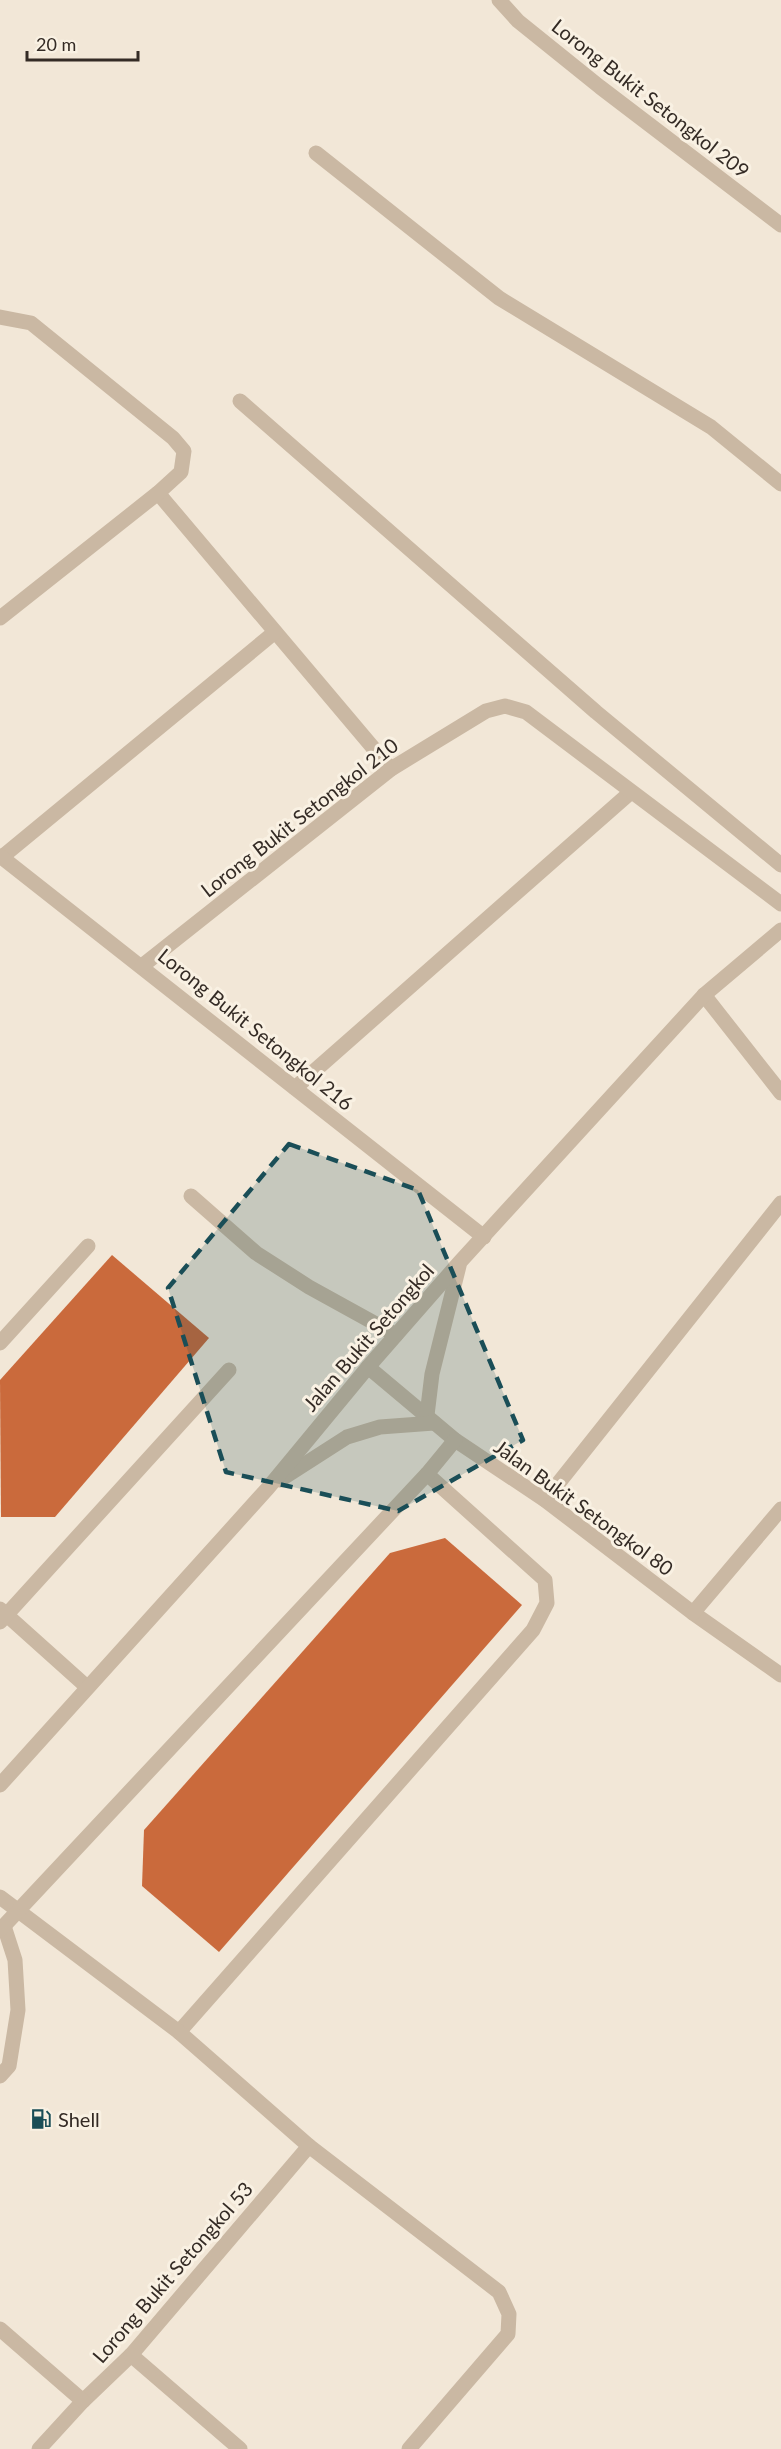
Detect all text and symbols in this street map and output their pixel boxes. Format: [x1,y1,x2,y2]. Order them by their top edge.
street label: Lorong Bukit Setongkol 209 [548,14,754,182]
scale bar [27,24,138,62]
text: 20 m [36,33,76,55]
street label: Lorong Bukit Setongkol 210 [196,733,402,901]
street label: Lorong Bukit Setongkol 216 [154,943,358,1115]
street label: Jalan Bukit Setongkol [298,1259,438,1415]
street label: Jalan Bukit Setongkol 80 [490,1434,678,1580]
fuel station icon: Shell [29,2107,53,2131]
place label: Shell [58,2107,100,2131]
street label: Lorong Bukit Setongkol 53 [87,2177,257,2367]

